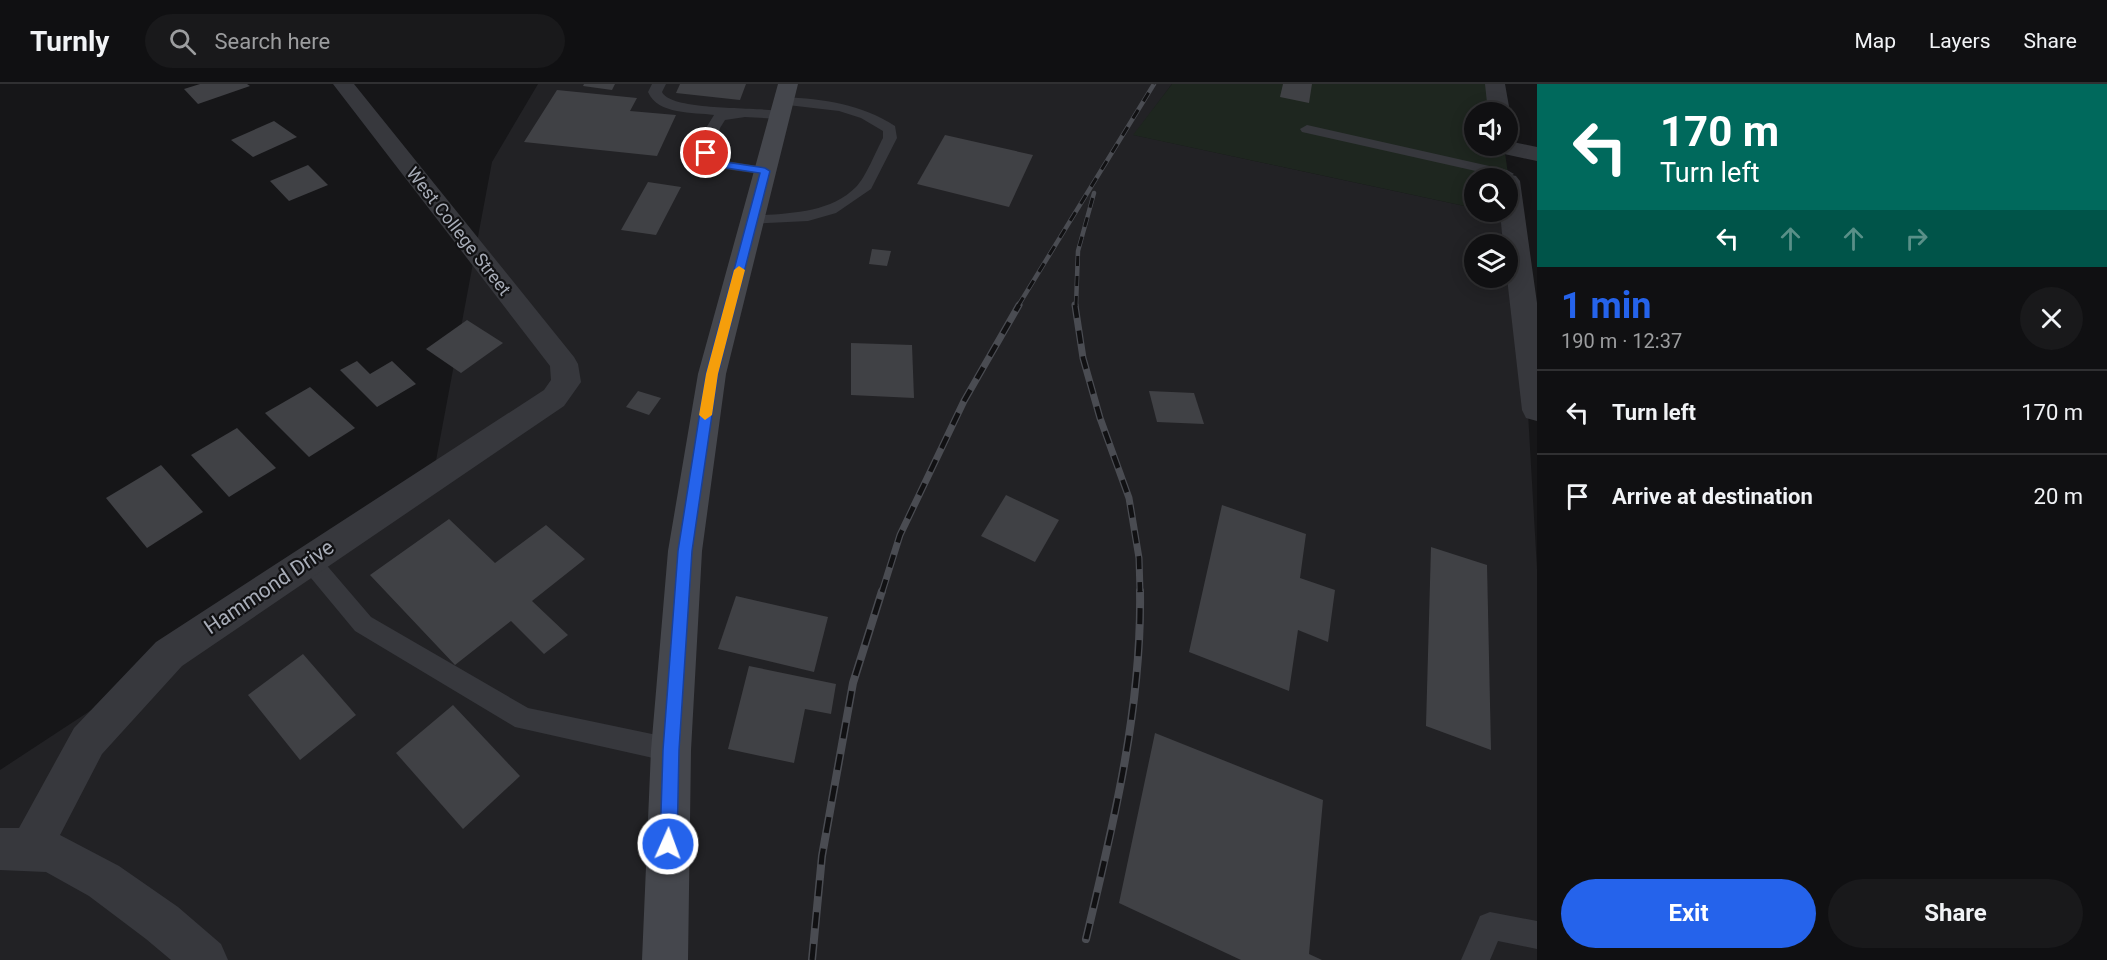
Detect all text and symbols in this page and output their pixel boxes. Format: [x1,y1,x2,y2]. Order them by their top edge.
search box [145,14,565,68]
text: Turnly [30,25,109,58]
icon: search [166,25,199,58]
text: Search here [214,29,330,54]
text: Map [1854,29,1896,53]
text: Layers [1929,29,1990,53]
text: Share [2023,29,2077,53]
map controls [1464,102,1518,288]
button: sound [1464,102,1518,156]
text: 170 m [1660,107,1779,156]
icon: left [1561,108,1639,186]
pin [680,127,731,178]
icon: arrive [689,136,722,169]
text: Turn left [1660,157,1760,189]
street label: West College Street [402,163,516,299]
button: search [1464,168,1518,222]
icon: left [1711,222,1744,255]
icon: ahead [1774,222,1807,255]
icon: ahead [1837,222,1870,255]
icon: right [1900,222,1933,255]
button: layers [1464,234,1518,288]
text: 1 min [1561,285,1652,327]
button: close [2020,287,2083,350]
text: 190 m · 12:37 [1561,329,1682,353]
icon: left [1561,396,1594,429]
text: Turn left [1612,400,1696,425]
text: 170 m [2021,400,2083,425]
icon: arrive [1561,480,1594,513]
text: Arrive at destination [1612,484,1813,509]
text: 20 m [2034,484,2083,509]
street label: Hammond Drive [200,535,338,639]
position arrow [636,812,700,876]
button: Exit [1561,879,1816,948]
button: Share [1828,879,2083,948]

